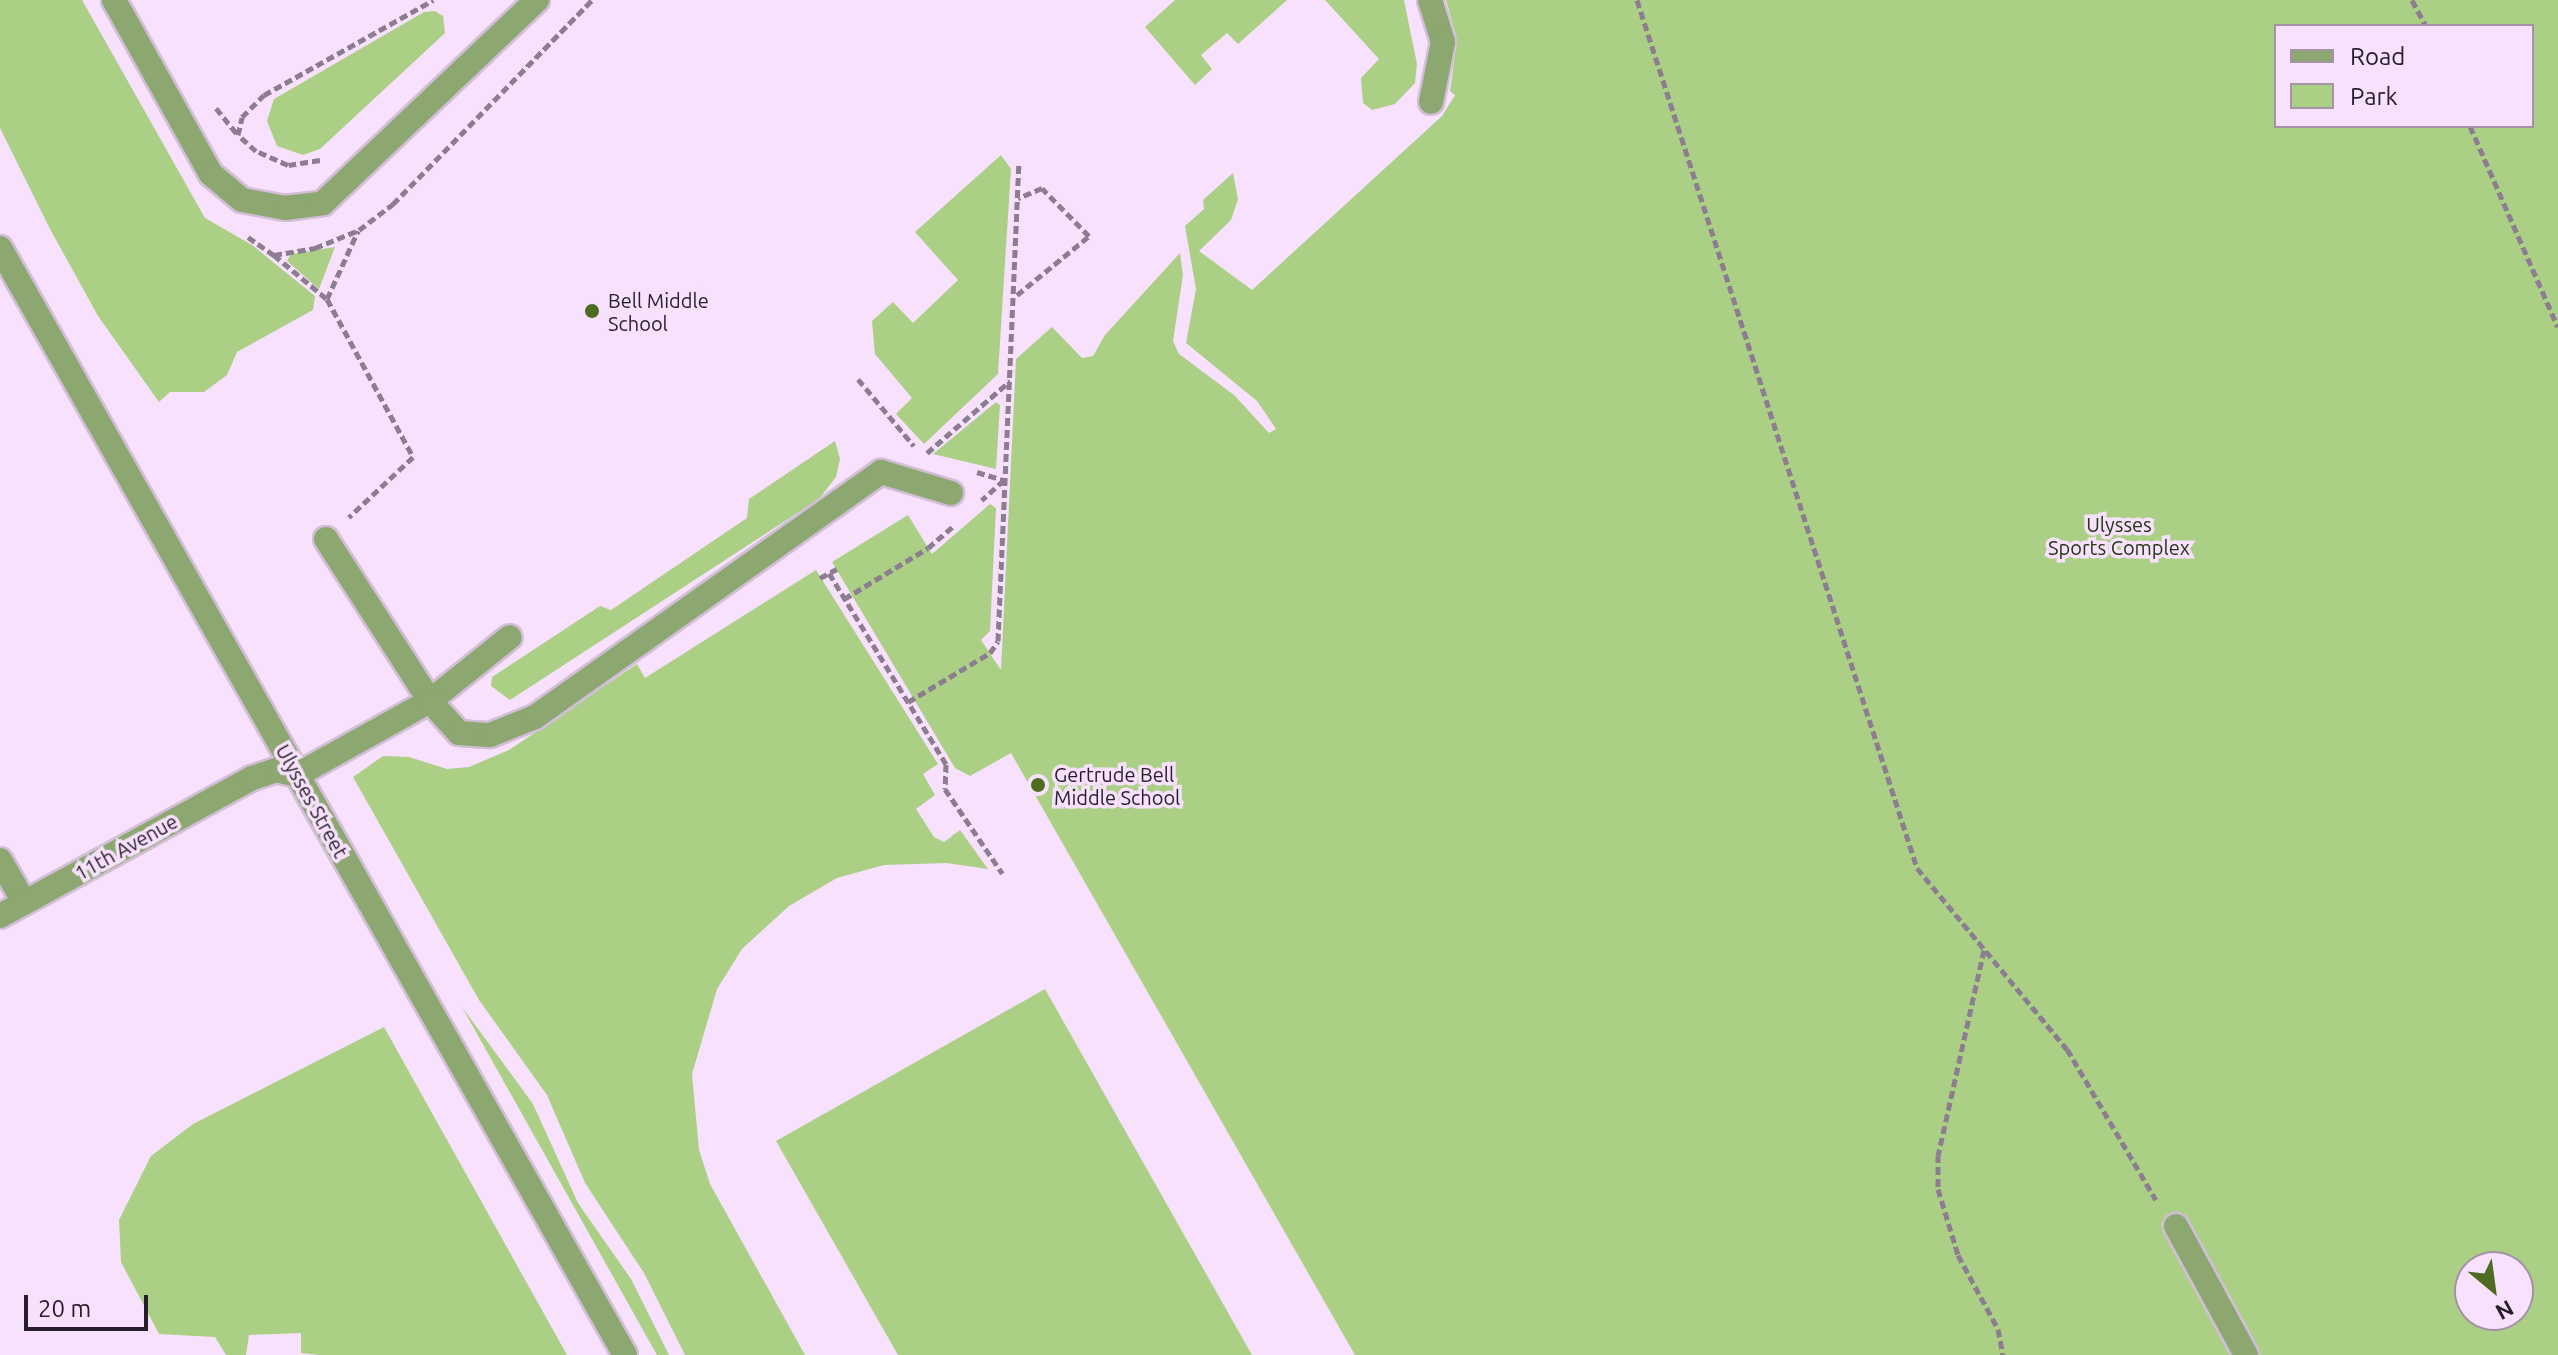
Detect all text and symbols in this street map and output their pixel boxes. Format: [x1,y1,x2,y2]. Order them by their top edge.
legend [2274,24,2534,128]
text: Road [2350,43,2405,70]
text: Park [2350,83,2398,110]
place label: Bell Middle School [608,288,709,335]
marker: Bell Middle School [583,302,601,320]
park label: Ulysses Sports Complex [2048,512,2190,559]
street label: Ulysses Street [271,740,353,862]
place label: Gertrude Bell Middle School [1054,762,1180,809]
marker: Gertrude Bell Middle School [1029,776,1047,794]
street label: 11th Avenue [70,809,182,885]
north arrow [2454,1251,2534,1331]
scale bar [28,1279,152,1329]
text: 20 m [38,1295,91,1322]
text: N [2492,1296,2518,1326]

